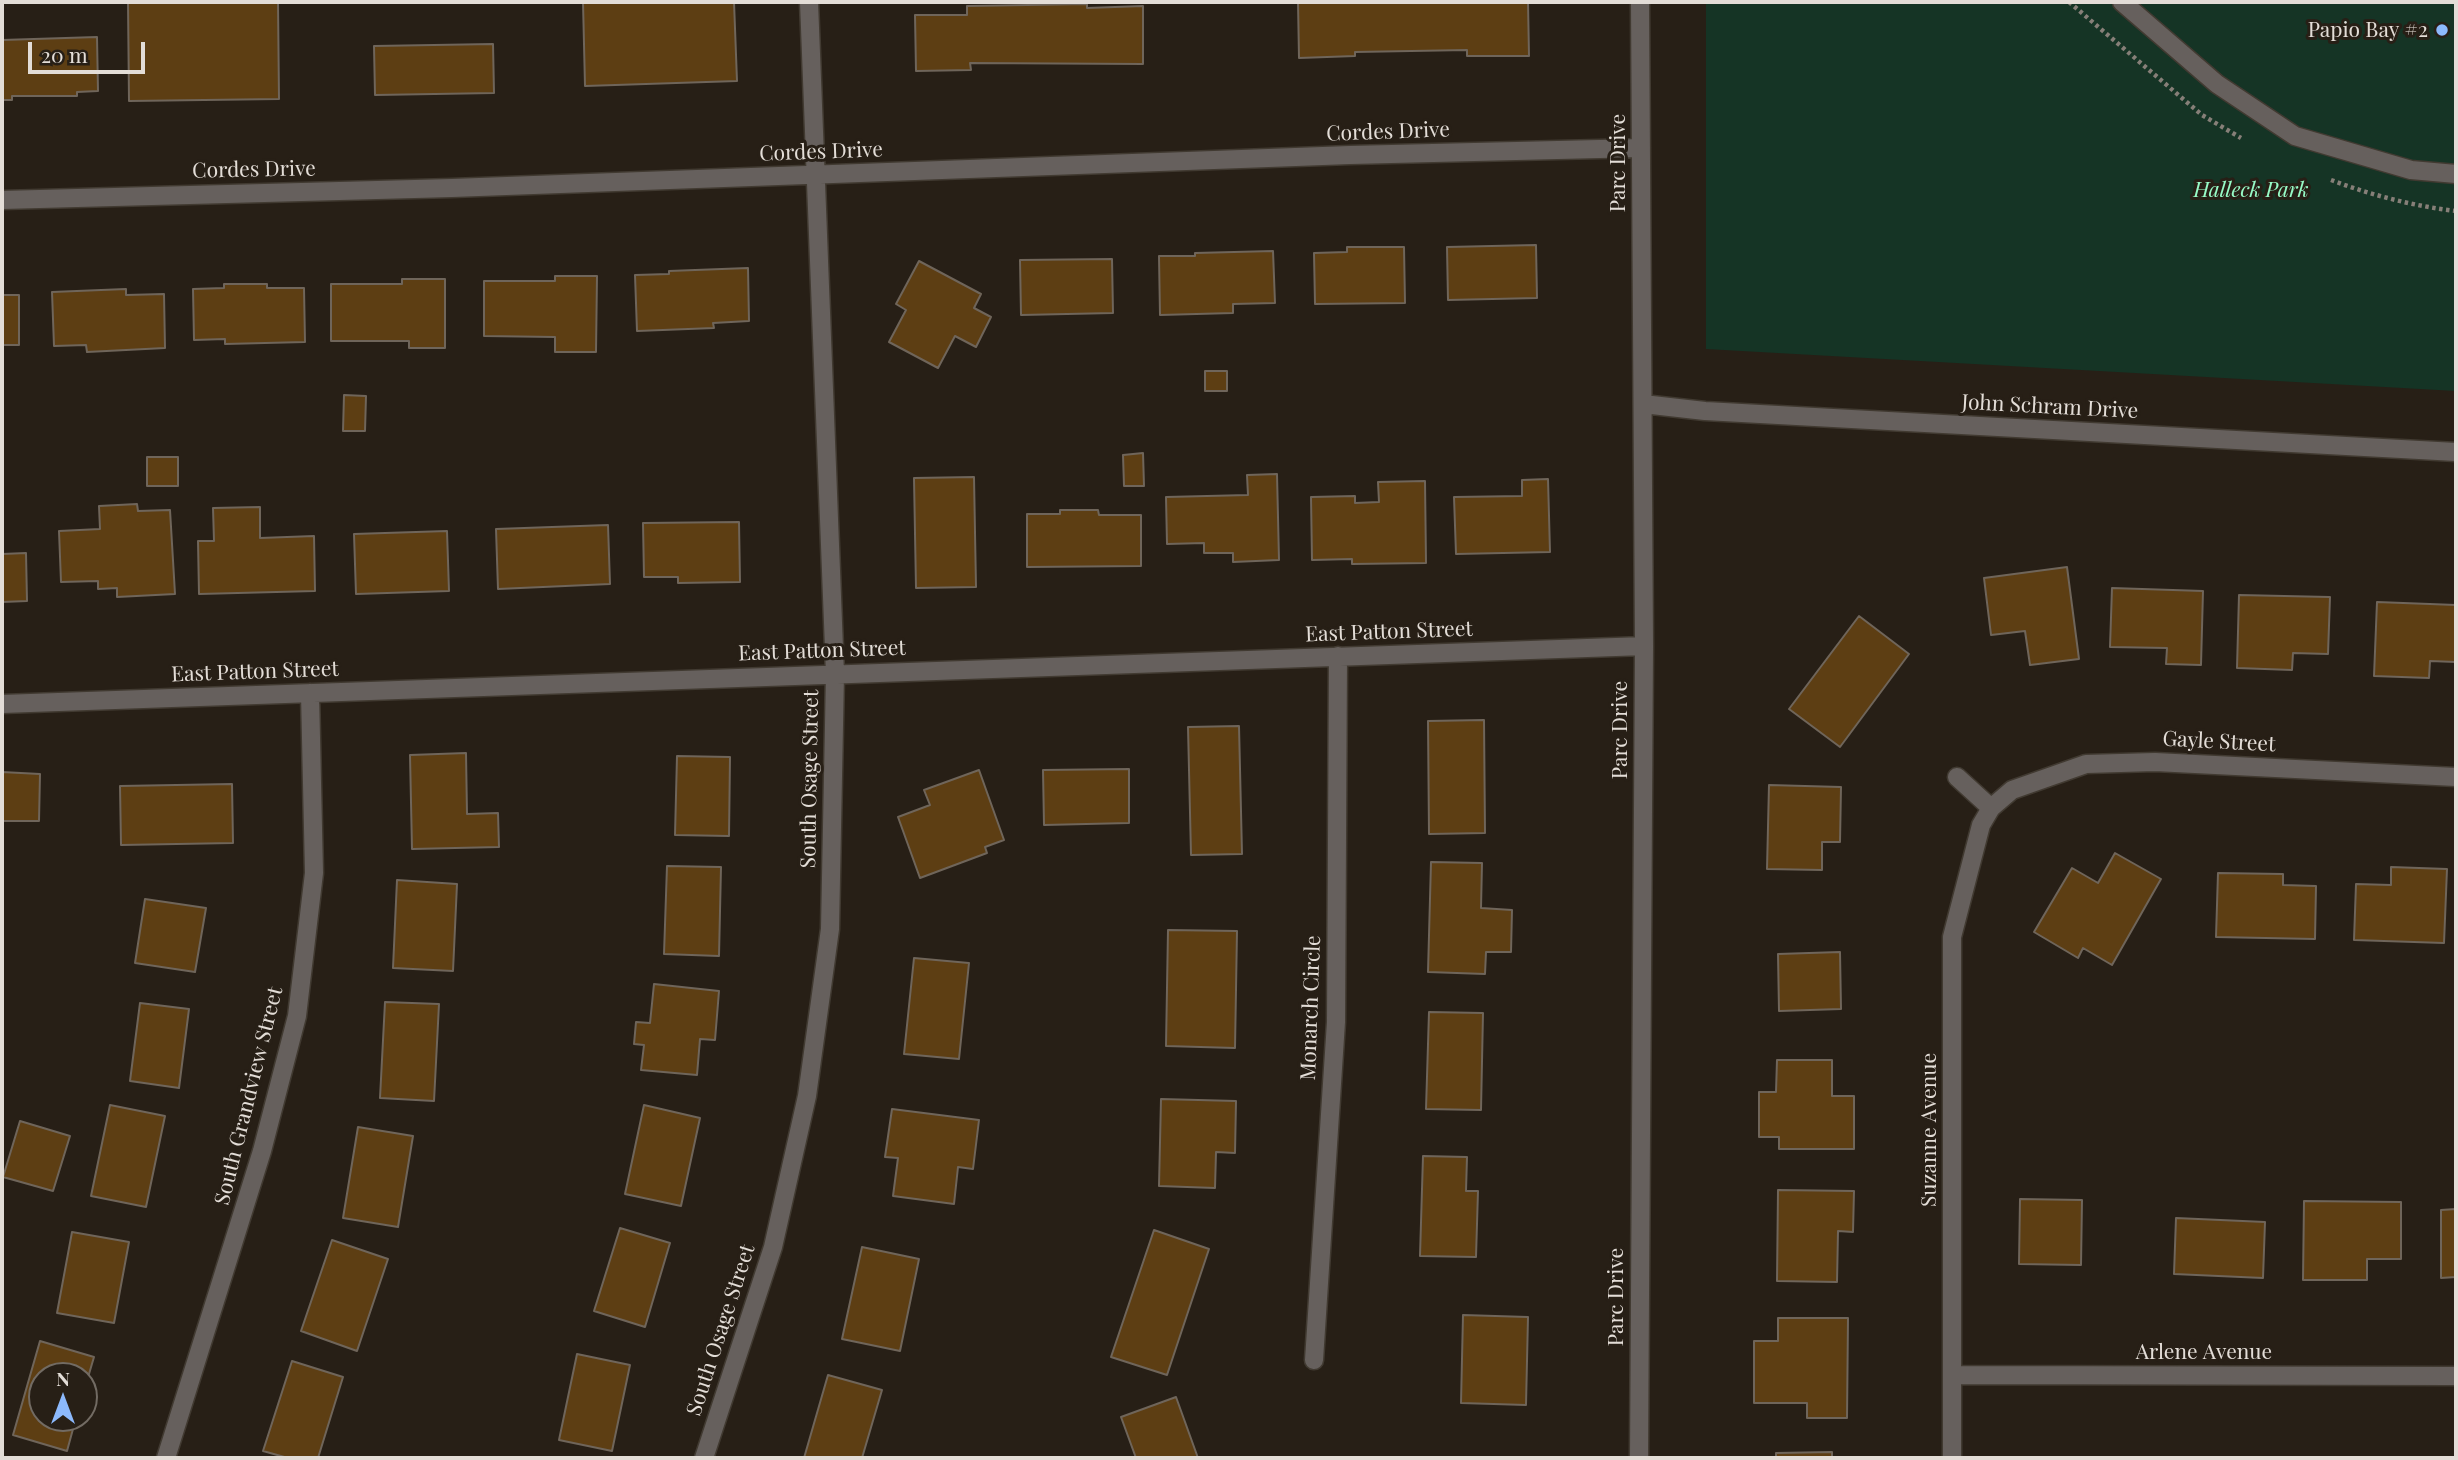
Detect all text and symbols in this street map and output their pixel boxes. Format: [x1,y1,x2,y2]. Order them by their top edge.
place label: Papio Bay #2 [2308,17,2428,43]
marker: Papio Bay #2 [2434,22,2450,38]
scale bar [32,28,149,72]
text: 20 m [41,40,88,68]
street label: Parc Drive [1605,114,1631,212]
street label: Cordes Drive [1326,117,1450,147]
street label: Cordes Drive [759,137,883,167]
street label: Cordes Drive [192,156,316,184]
park label: Halleck Park [2193,177,2309,203]
street label: John Schram Drive [1961,390,2139,424]
street label: East Patton Street [1305,616,1473,648]
street label: East Patton Street [738,635,906,667]
street label: East Patton Street [171,656,339,688]
street label: Parc Drive [1607,681,1633,779]
street label: South Osage Street [796,690,824,868]
street label: Gayle Street [2162,726,2276,758]
street label: Monarch Circle [1296,935,1326,1081]
street label: South Grandview Street [210,984,288,1208]
street label: Suzanne Avenue [1916,1053,1942,1207]
street label: South Osage Street [681,1241,761,1419]
street label: Parc Drive [1603,1248,1629,1346]
street label: Arlene Avenue [2136,1339,2272,1365]
north arrow [28,1362,98,1432]
text: N [56,1365,70,1391]

